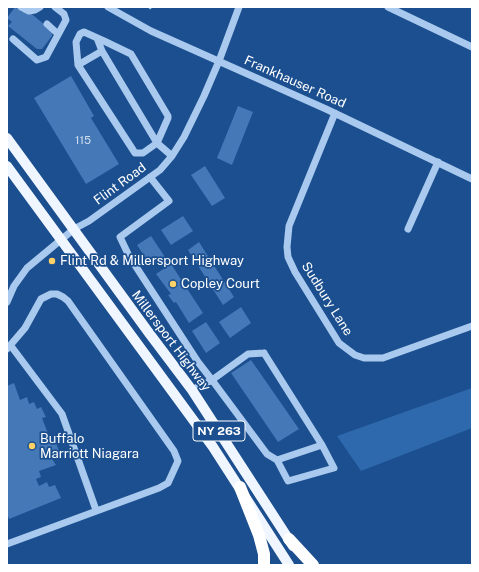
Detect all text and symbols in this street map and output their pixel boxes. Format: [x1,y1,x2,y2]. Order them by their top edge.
street label: Frankhauser Road [242,53,348,111]
house number: 115 [75,134,91,148]
street label: Flint Road [91,160,149,208]
place label: Flint Rd & Millersport Highway [60,253,244,269]
marker: Flint Rd & Millersport Highway [47,256,57,266]
street label: Sudbury Lane [298,259,356,339]
place label: Copley Court [181,276,260,292]
marker: Copley Court [168,279,178,289]
street label: Millersport Highway [128,288,214,394]
road number: NY 263 [193,421,245,441]
place label: Buffalo Marriott Niagara [40,431,139,462]
marker: Buffalo Marriott Niagara [27,441,37,451]

